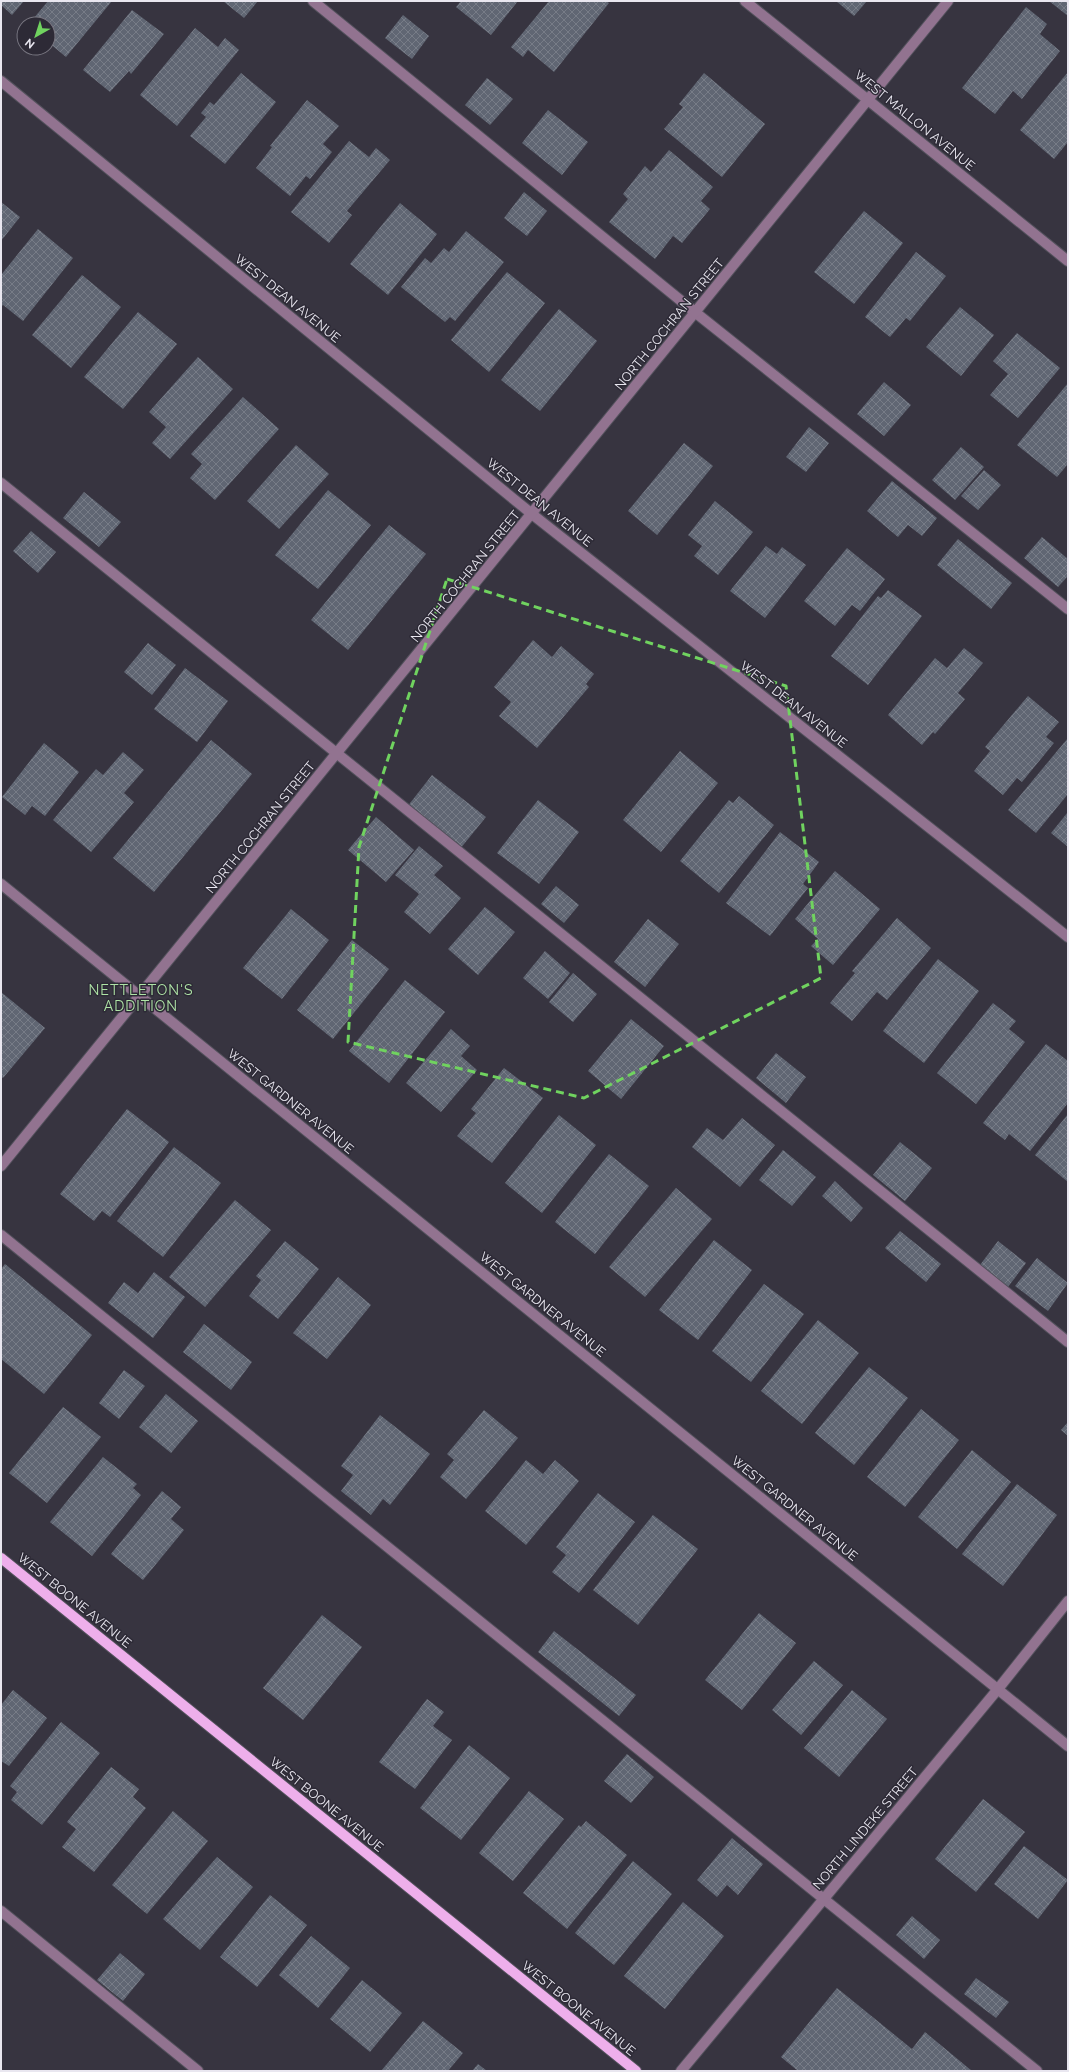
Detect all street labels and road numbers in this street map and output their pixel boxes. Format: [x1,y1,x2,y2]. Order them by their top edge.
street label: WEST MALLON AVENUE [852,67,978,174]
street label: WEST DEAN AVENUE [232,251,344,346]
street label: NORTH COCHRAN STREET [612,256,727,393]
street label: WEST DEAN AVENUE [484,455,596,550]
street label: NORTH COCHRAN STREET [408,508,523,645]
street label: WEST DEAN AVENUE [737,658,850,751]
street label: NORTH COCHRAN STREET [203,759,318,896]
street label: WEST GARDNER AVENUE [225,1046,357,1157]
street label: WEST GARDNER AVENUE [477,1249,609,1360]
street label: WEST GARDNER AVENUE [729,1453,861,1564]
street label: WEST BOONE AVENUE [15,1550,135,1651]
street label: WEST BOONE AVENUE [267,1754,387,1855]
street label: NORTH LINDEKE STREET [810,1764,921,1892]
street label: WEST BOONE AVENUE [519,1958,639,2059]

